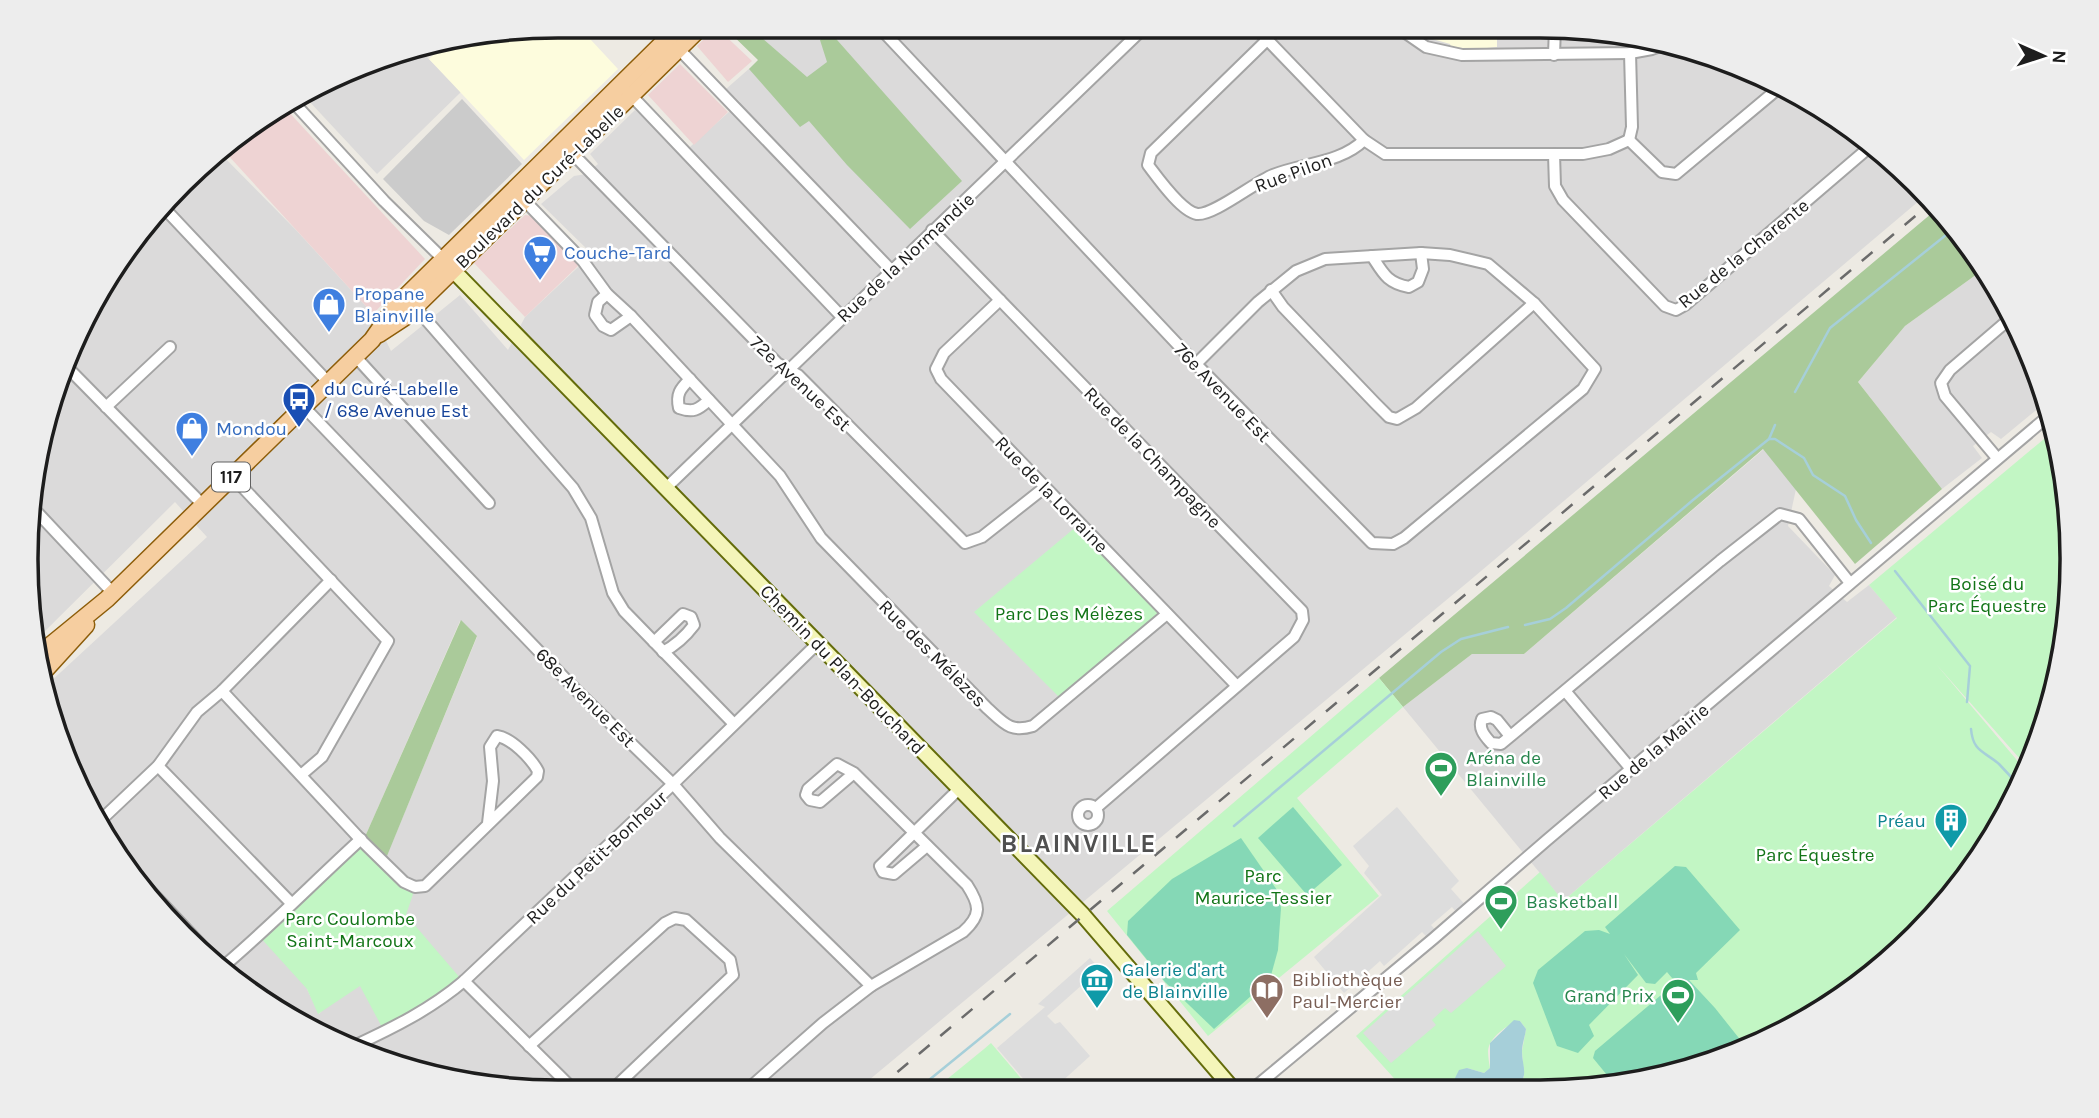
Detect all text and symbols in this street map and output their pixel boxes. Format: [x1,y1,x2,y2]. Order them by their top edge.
north arrow [2008,21,2078,91]
text: N [2048,49,2070,64]
street label: Boulevard du Curé-Labelle [451,100,629,273]
street label: Rue Pilon [1252,149,1335,197]
street label: Rue de la Normandie [832,188,979,327]
street label: Rue de la Charente [1674,194,1813,313]
supermarket icon: Couche-Tard [521,233,559,282]
place label: Couche-Tard [564,242,672,264]
place label: Propane Blainville [354,283,434,327]
shop icon: Propane Blainville [310,285,348,334]
street label: 72e Avenue Est [746,332,855,436]
street label: 76e Avenue Est [1170,339,1275,447]
place label: du Curé-Labelle / 68e Avenue Est [324,378,468,422]
bus stop icon: du Curé-Labelle / 68e Avenue Est [280,380,318,429]
street label: Rue de la Champagne [1079,382,1226,533]
shop icon: Mondou [173,409,211,458]
place label: Mondou [216,418,287,440]
street label: Rue de la Lorraine [990,432,1113,558]
road number: 117 [212,462,250,491]
park label: Boisé du Parc Équestre [1928,573,2046,617]
street label: Chemin du Plan-Bouchard [755,580,929,759]
street label: Rue des Mélèzes [874,596,990,712]
park label: Parc Des Mélèzes [995,603,1143,625]
street label: 68e Avenue Est [531,643,640,752]
street label: Rue de la Mairie [1594,699,1713,804]
place label: Aréna de Blainville [1466,747,1546,791]
sports icon: Aréna de Blainville [1422,749,1460,798]
street label: Rue du Petit-Bonheur [522,787,672,929]
building icon: Préau [1932,801,1970,850]
place label: Préau [1877,810,1926,832]
district label: BLAINVILLE [1000,828,1158,859]
park label: Parc Équestre [1756,843,1874,866]
park label: Parc Maurice-Tessier [1195,865,1332,909]
sports icon: Basketball [1482,882,1520,931]
place label: Basketball [1526,891,1618,913]
park label: Parc Coulombe Saint-Marcoux [285,908,415,952]
place label: Galerie d'art de Blainville [1122,959,1228,1003]
museum icon: Galerie d'art de Blainville [1078,961,1116,1010]
place label: Bibliothèque Paul-Mercier [1292,969,1403,1013]
library icon: Bibliothèque Paul-Mercier [1248,971,1286,1020]
sports icon: Grand Prix [1659,976,1697,1025]
place label: Grand Prix [1564,985,1654,1007]

